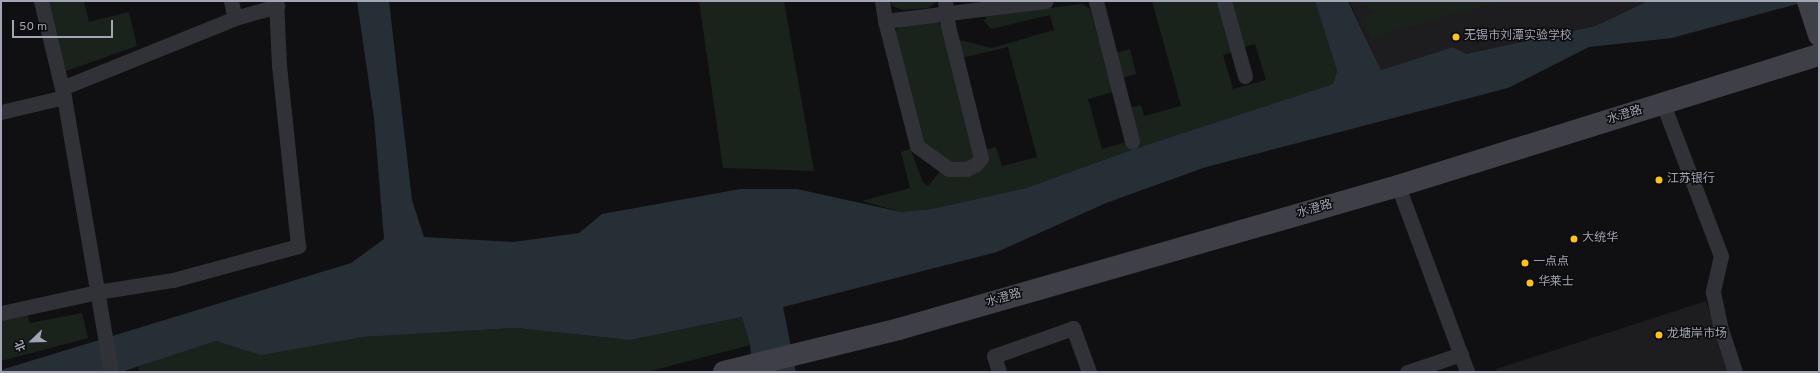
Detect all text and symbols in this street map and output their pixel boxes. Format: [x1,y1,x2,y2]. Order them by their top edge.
scale bar [14,12,115,38]
text: 50 m [19,19,47,35]
place label: 无锡市刘潭实验学校 [1464,30,1572,44]
marker: 无锡市刘潭实验学校 [1451,32,1461,42]
street label: 水澄路 [1606,104,1644,128]
place label: 江苏银行 [1667,173,1715,187]
marker: 江苏银行 [1654,175,1664,185]
street label: 水澄路 [1296,198,1334,222]
place label: 大统华 [1582,232,1618,246]
marker: 大统华 [1569,234,1579,244]
place label: 一点点 [1533,256,1569,270]
marker: 一点点 [1520,258,1530,268]
place label: 华莱士 [1538,276,1574,290]
marker: 华莱士 [1525,278,1535,288]
street label: 水澄路 [985,287,1023,311]
north arrow [12,321,52,361]
place label: 龙塘岸市场 [1667,328,1727,342]
marker: 龙塘岸市场 [1654,330,1664,340]
text: 北 [12,338,30,353]

